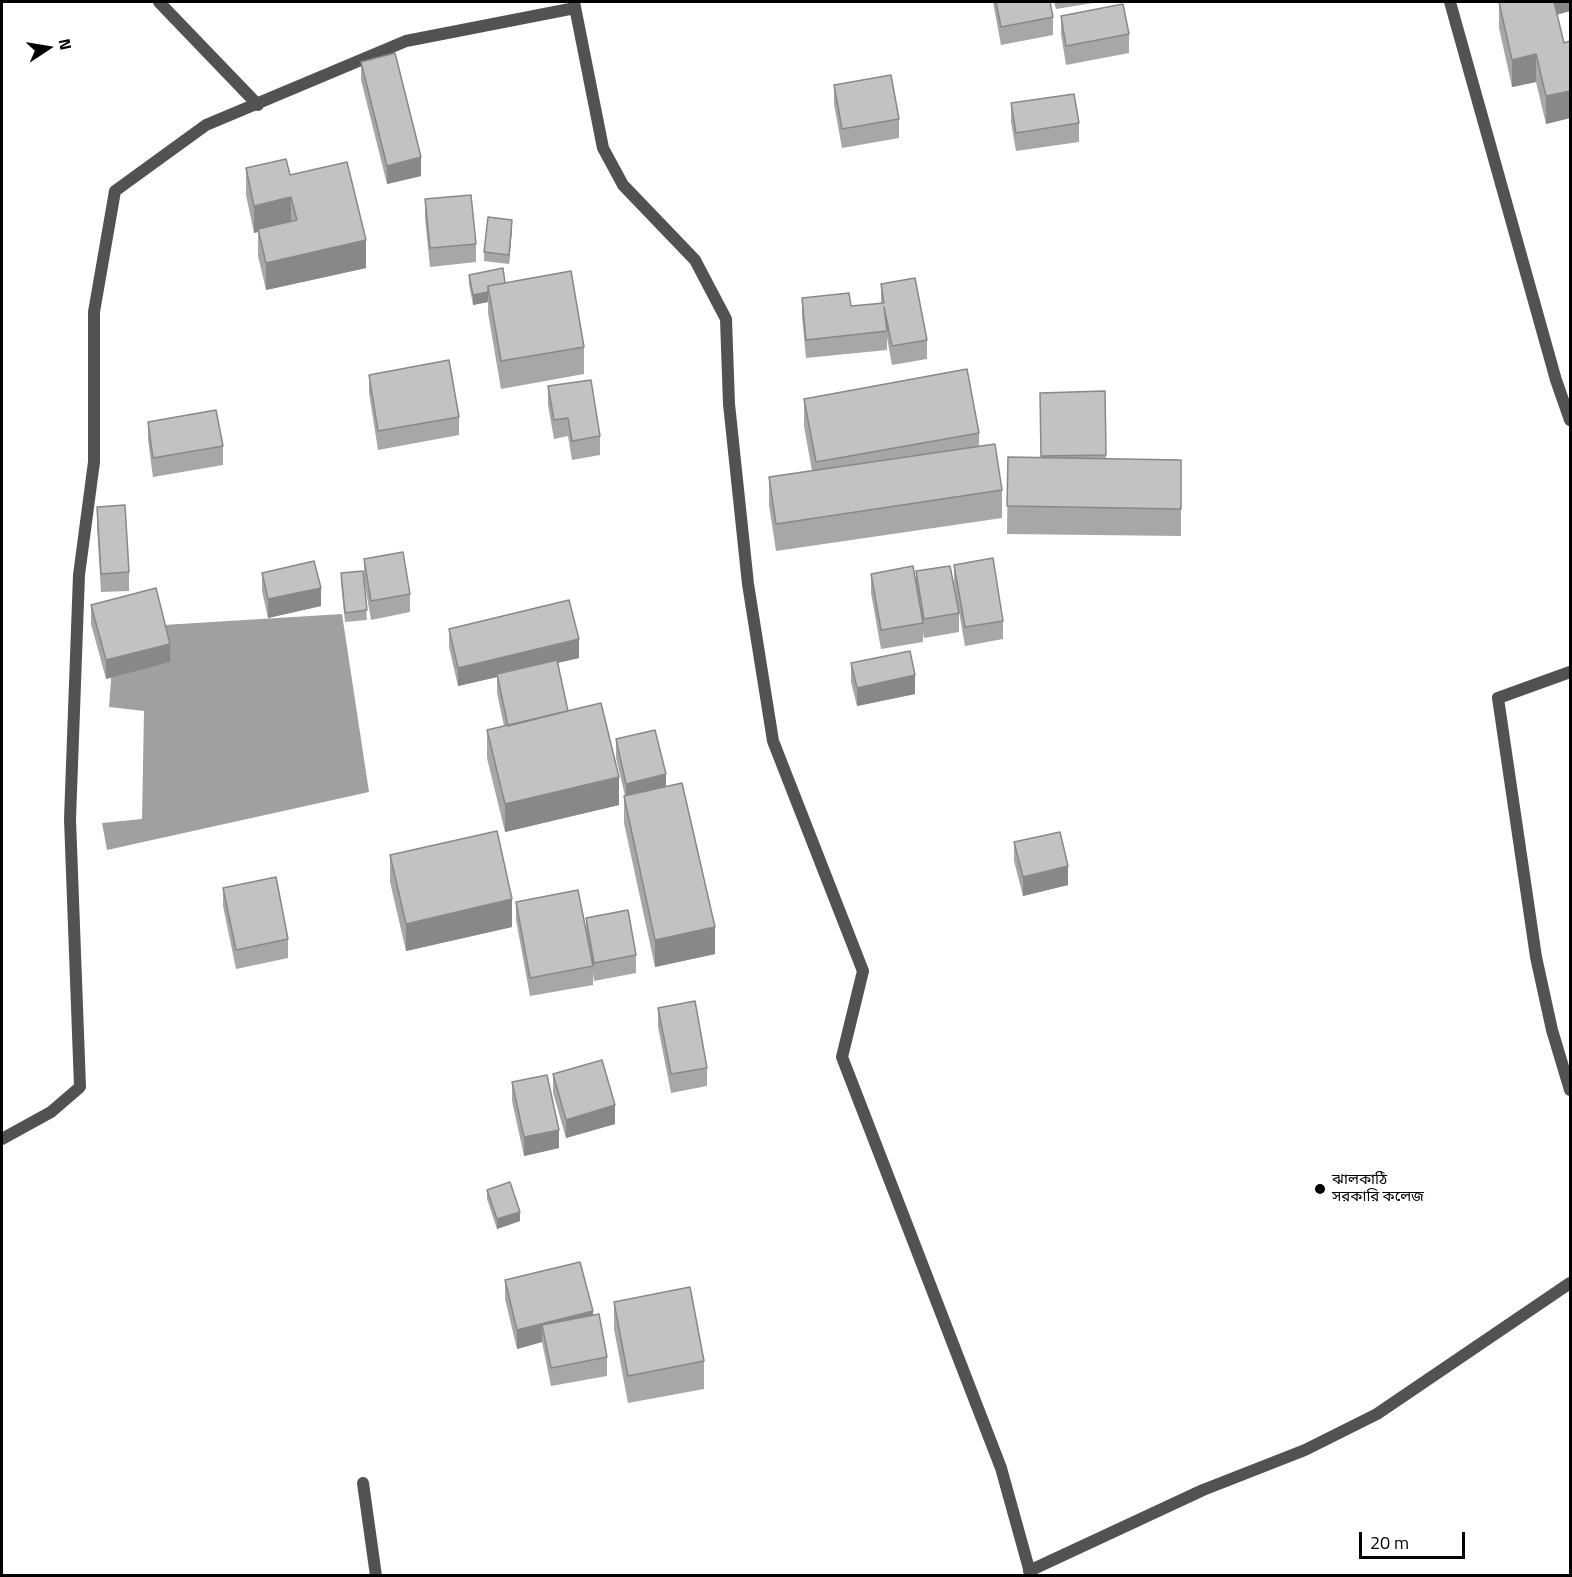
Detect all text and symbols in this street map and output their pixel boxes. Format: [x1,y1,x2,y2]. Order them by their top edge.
north arrow [18,18,78,78]
text: N [53,36,78,52]
place label: ঝালকাঠি সরকারি কলেজ [1332,1171,1424,1206]
marker: ঝালকাঠি সরকারি কলেজ [1313,1182,1327,1196]
scale bar [1362,1520,1468,1558]
text: 20 m [1370,1529,1409,1556]

